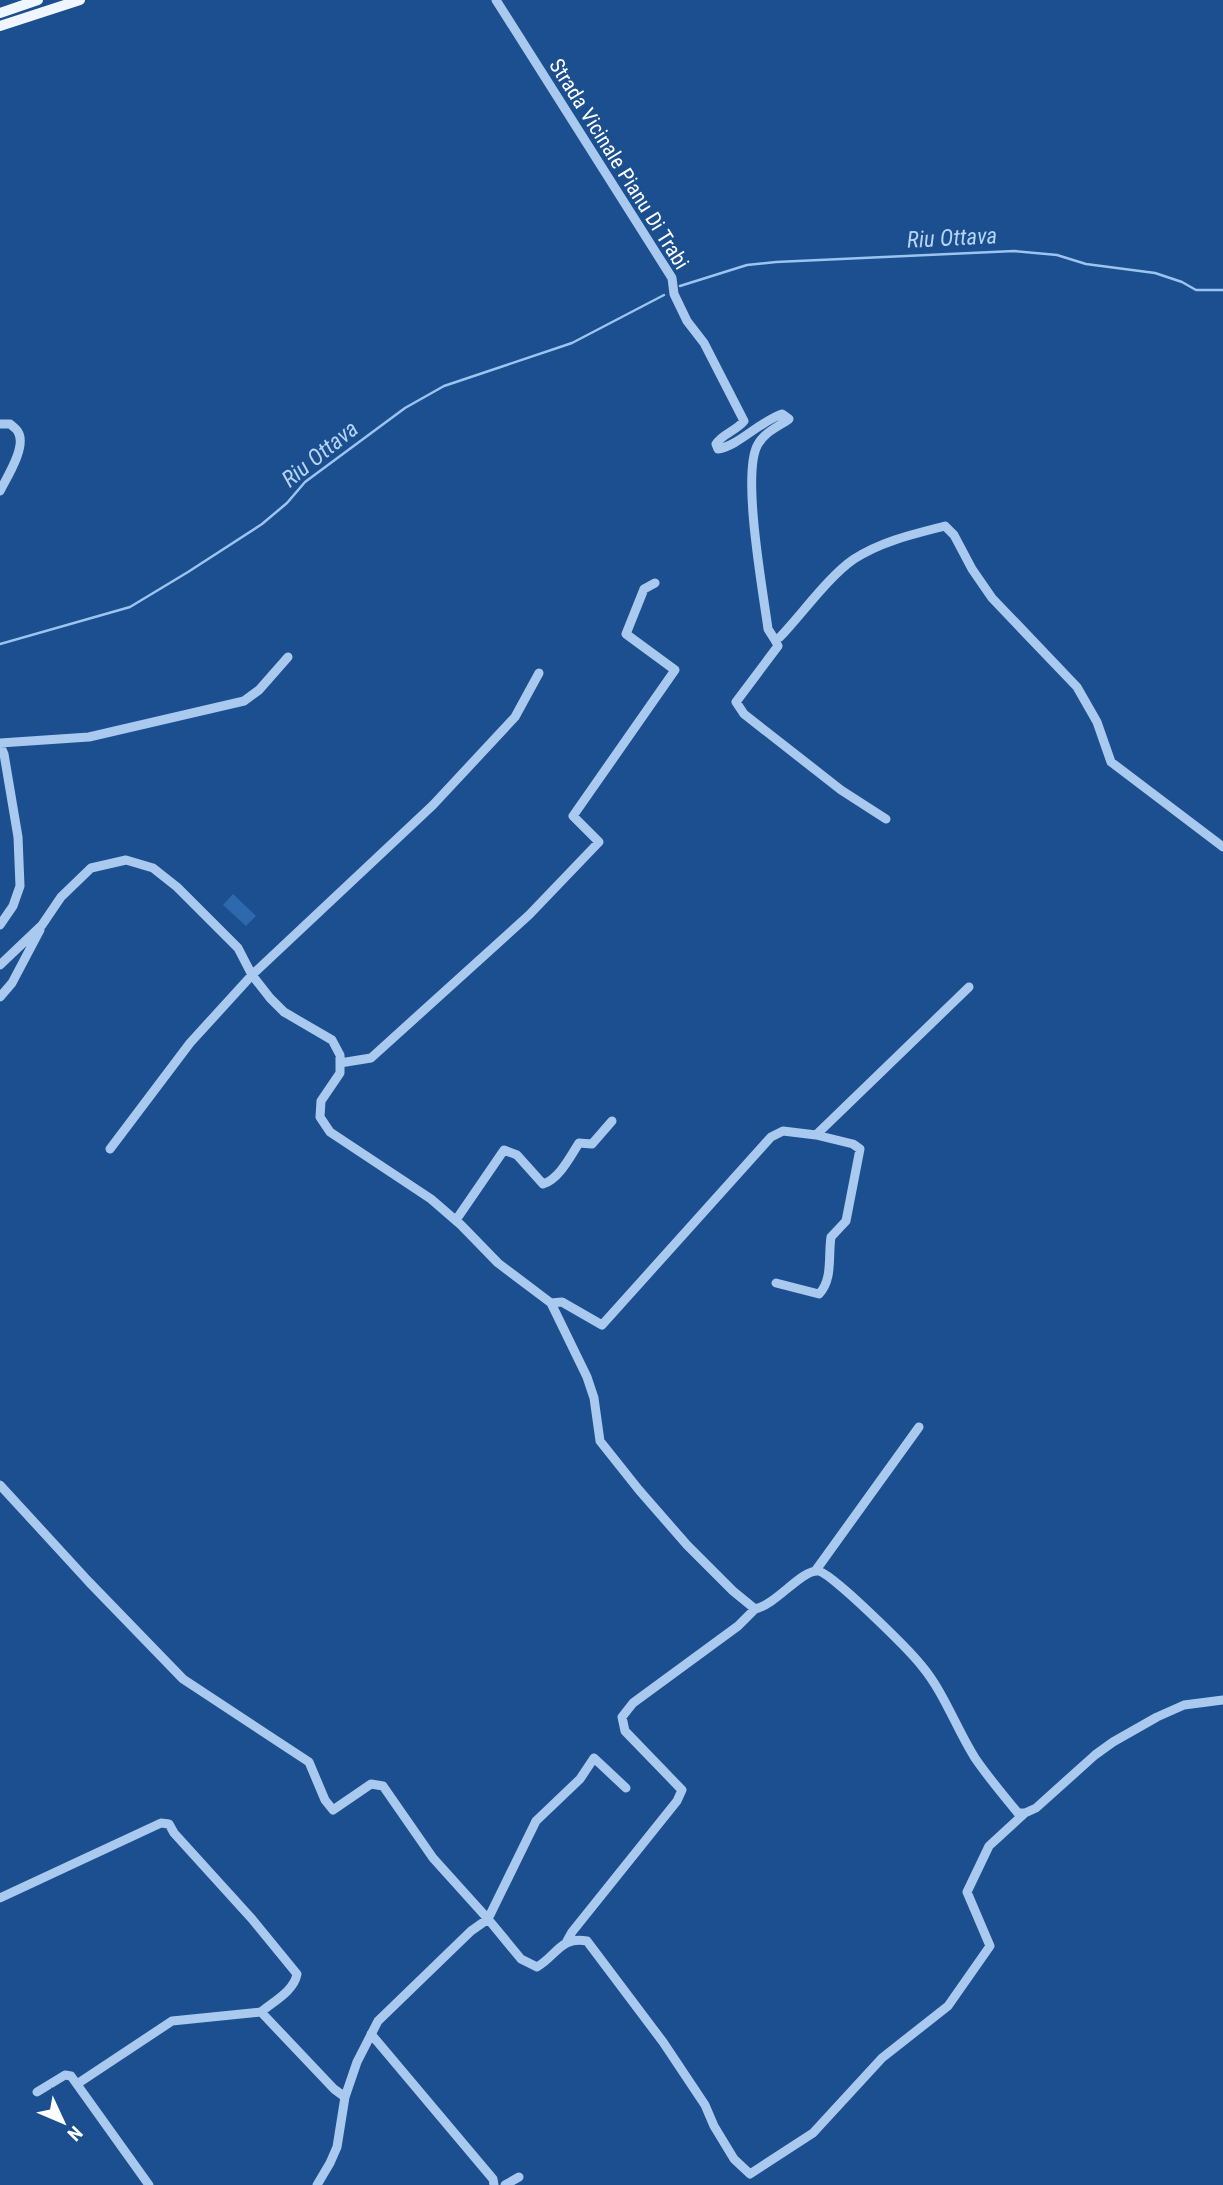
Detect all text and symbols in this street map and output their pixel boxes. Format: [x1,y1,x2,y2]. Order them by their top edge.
street label: Strada Vicinale Pianu Di Trabi [544,54,694,274]
water label: Riu Ottava [906,222,998,254]
water label: Riu Ottava [276,415,364,493]
north arrow [28,2087,98,2157]
text: N [63,2121,87,2146]

